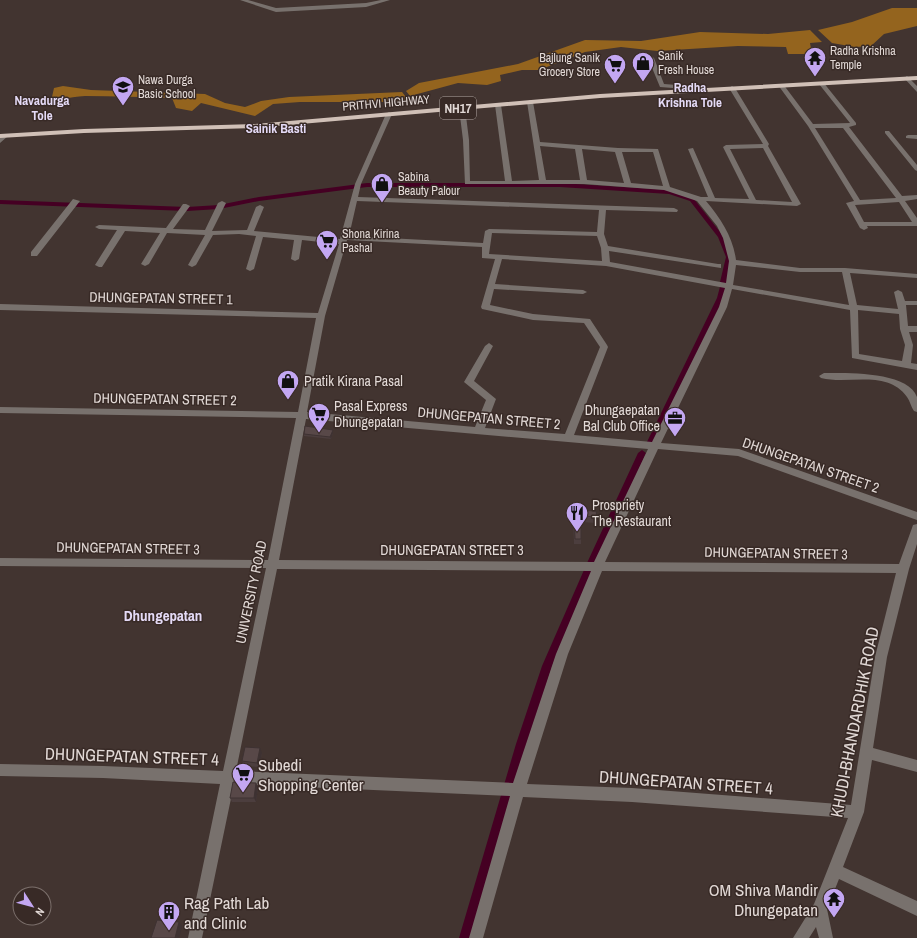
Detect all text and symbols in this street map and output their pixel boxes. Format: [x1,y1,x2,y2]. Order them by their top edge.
place label: Radha Krishna Temple [830,43,896,73]
temple icon: Radha Krishna Temple [802,45,828,78]
place label: Sanik Fresh House [658,48,714,78]
place label: Bajlung Sanik Grocery Store [539,50,600,80]
shop icon: Sanik Fresh House [630,50,656,83]
supermarket icon: Bajlung Sanik Grocery Store [602,52,628,85]
place label: Nawa Durga Basic School [138,72,195,102]
school or university icon: Nawa Durga Basic School [110,74,136,107]
district label: Radha Krishna Tole [658,79,722,111]
street label: PRITHVI HIGHWAY [342,91,431,115]
district label: Navadurga Tole [14,92,70,124]
road number: NH17 [440,97,476,119]
district label: Sainik Basti [246,120,306,137]
place label: Sabina Beauty Palour [398,169,461,199]
shop icon: Sabina Beauty Palour [369,171,395,204]
place label: Shona Kirina Pashal [342,226,400,256]
supermarket icon: Shona Kirina Pashal [314,228,340,261]
street label: DHUNGEPATAN STREET 1 [89,288,233,308]
shop icon: Pratik Kirana Pasal [275,368,301,401]
place label: Pratik Kirana Pasal [304,372,403,390]
street label: DHUNGEPATAN STREET 2 [93,389,237,409]
place label: Pasal Express Dhungepatan [334,397,408,431]
supermarket icon: Pasal Express Dhungepatan [306,401,332,434]
place label: Dhungaepatan Bal Club Office [583,401,660,435]
street label: DHUNGEPATAN STREET 2 [417,403,561,433]
office icon: Dhungaepatan Bal Club Office [662,405,688,438]
street label: DHUNGEPATAN STREET 2 [740,433,882,497]
place label: Prospriety The Restaurant [592,496,671,530]
restaurant icon: Prospriety The Restaurant [564,500,590,533]
street label: DHUNGEPATAN STREET 3 [56,538,200,558]
street label: UNIVERSITY ROAD [231,539,271,645]
street label: DHUNGEPATAN STREET 3 [380,541,524,559]
street label: DHUNGEPATAN STREET 3 [704,543,848,563]
district label: Dhungepatan [124,605,202,626]
street label: KHUDI-BHANDARDHIK ROAD [824,625,884,819]
street label: DHUNGEPATAN STREET 4 [45,741,220,771]
place label: Subedi Shopping Center [258,753,364,796]
supermarket icon: Subedi Shopping Center [230,761,256,794]
street label: DHUNGEPATAN STREET 4 [598,764,774,800]
place label: OM Shiva Mandir Dhungepatan [709,878,818,921]
north arrow [12,886,52,926]
temple icon: OM Shiva Mandir Dhungepatan [821,886,847,919]
place label: Rag Path Lab and Clinic [184,891,270,934]
building icon: Rag Path Lab and Clinic [156,899,182,932]
text: N [33,905,48,919]

